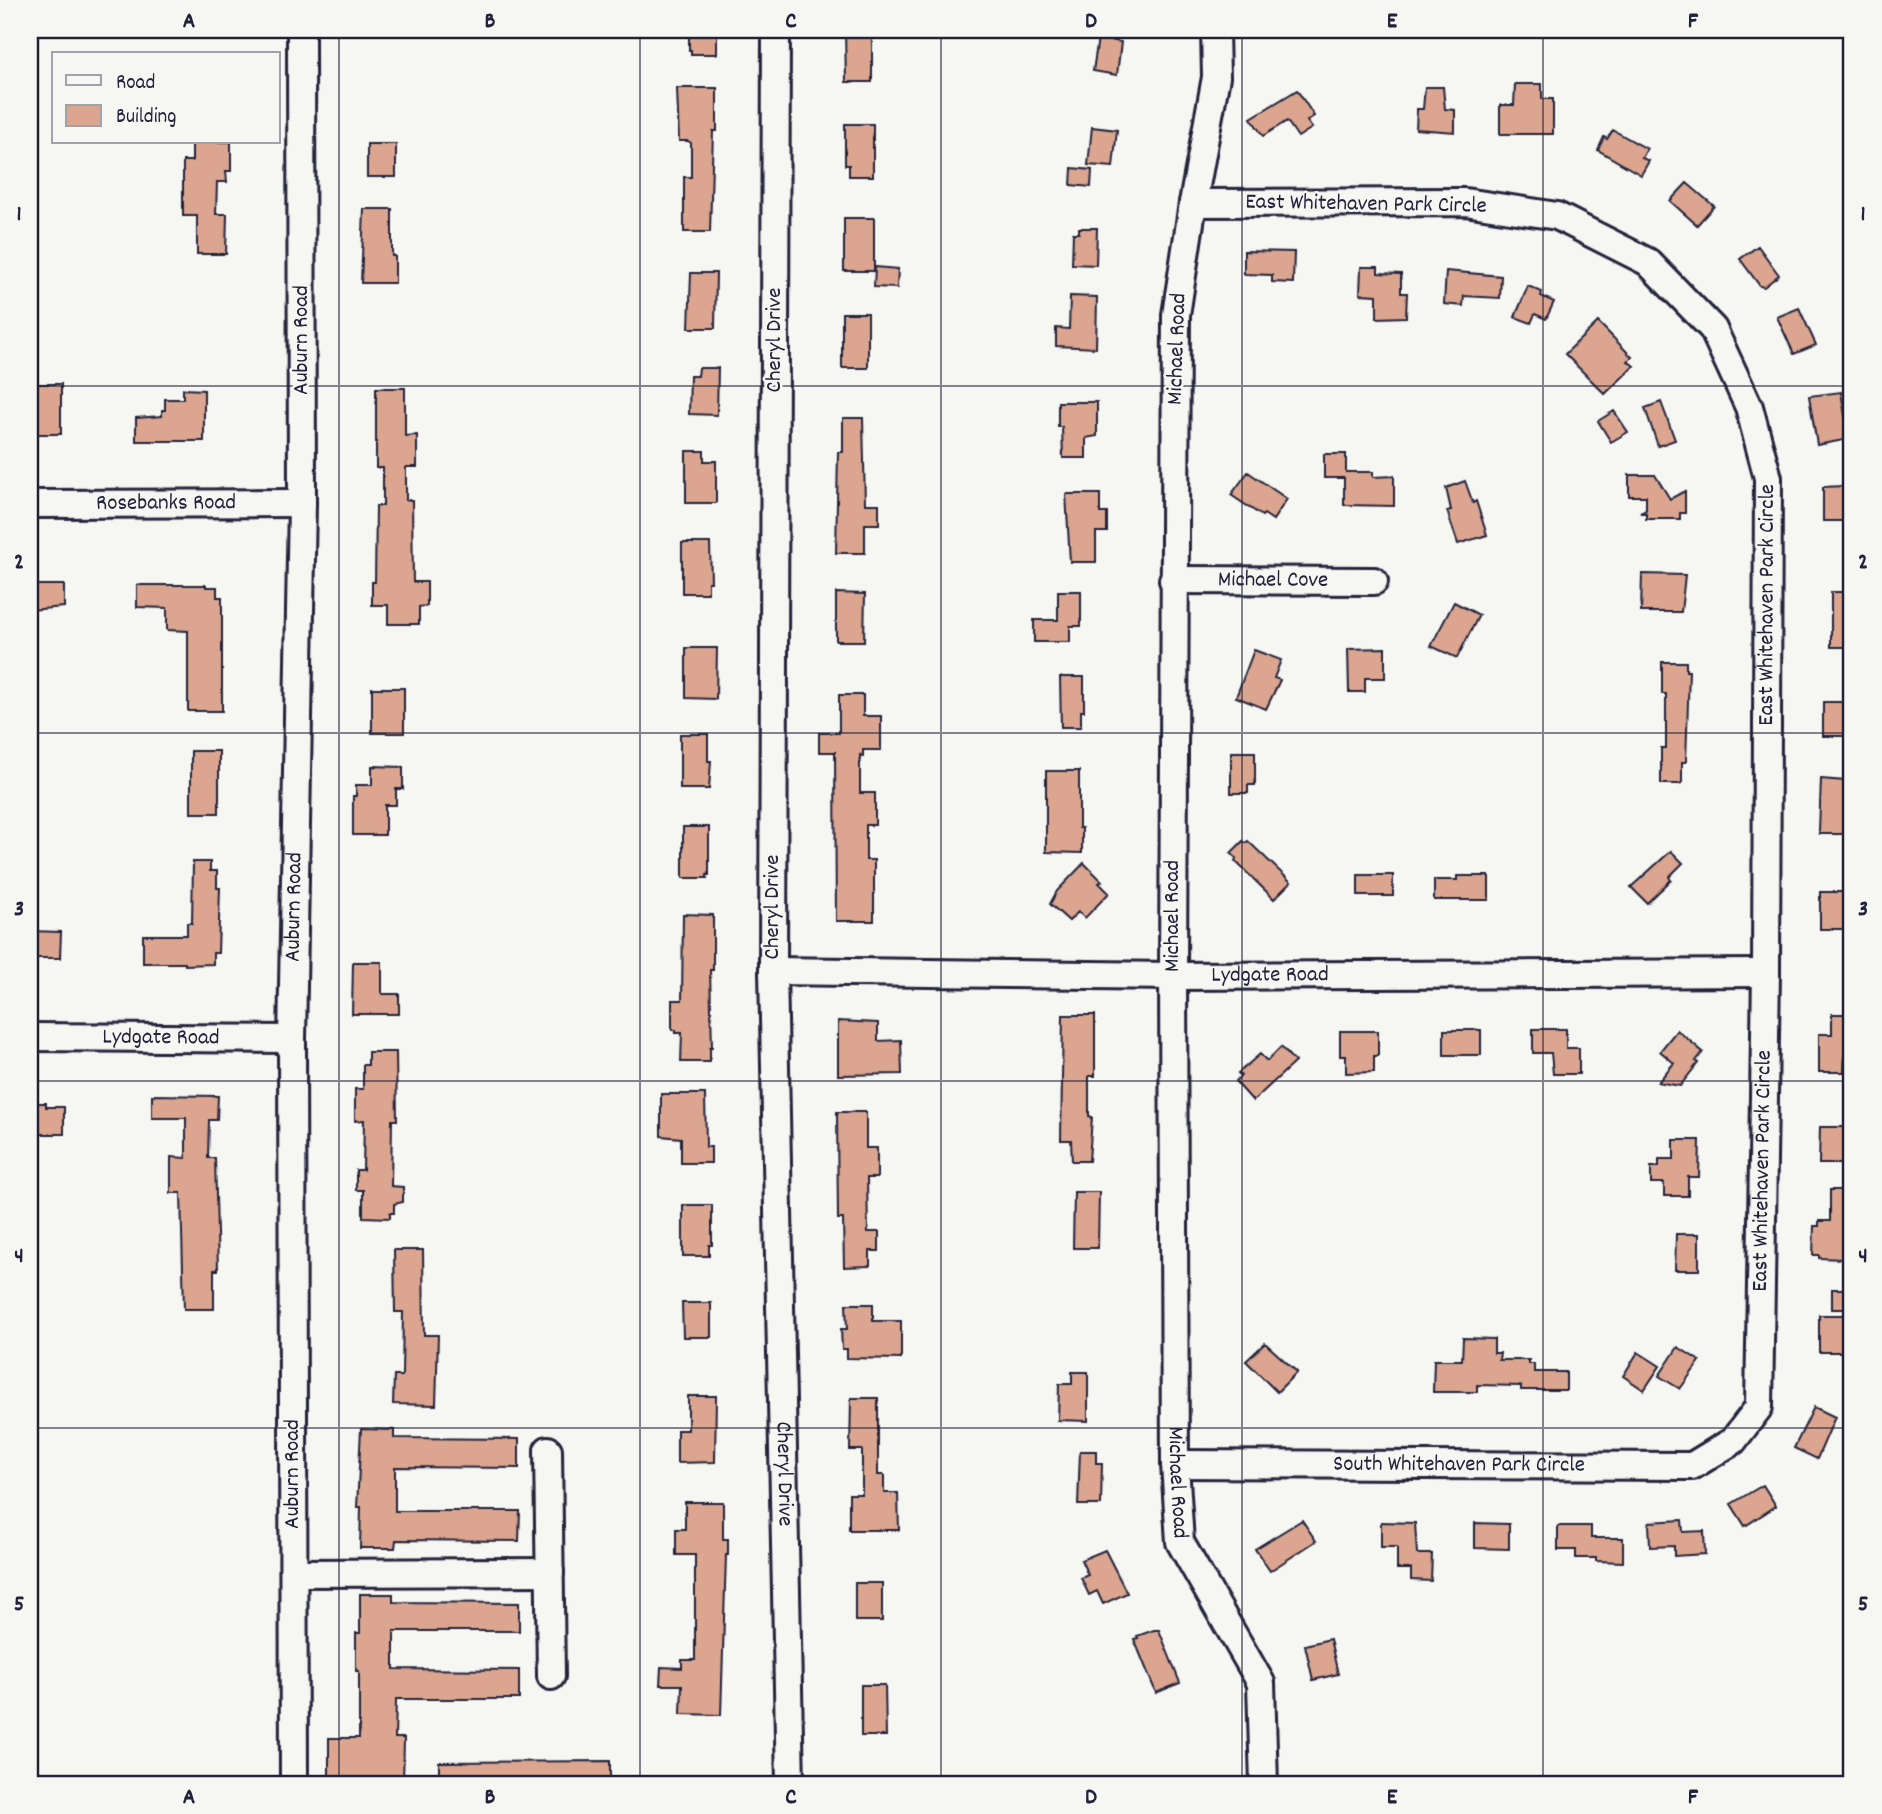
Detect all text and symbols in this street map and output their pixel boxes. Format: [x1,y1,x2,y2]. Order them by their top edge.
text: A [183,6,195,39]
text: B [485,6,496,39]
text: C [785,6,797,39]
text: D [1085,6,1097,39]
text: E [1387,6,1398,39]
text: F [1688,6,1699,39]
legend [52,52,280,144]
text: Road [116,69,155,99]
text: Building [116,103,176,133]
street label: East Whitehaven Park Circle [1245,186,1487,224]
text: 1 [16,199,22,232]
text: 1 [1860,199,1866,232]
street label: Auburn Road [286,285,319,395]
street label: Cheryl Drive [759,288,792,392]
street label: Michael Road [1160,292,1196,406]
street label: East Whitehaven Park Circle [1750,484,1784,726]
street label: Rosebanks Road [96,487,236,520]
text: 2 [14,547,24,580]
text: 2 [1858,547,1868,580]
street label: Michael Cove [1218,564,1328,597]
street label: Auburn Road [277,852,312,962]
street label: Cheryl Drive [757,855,790,959]
street label: Michael Road [1157,860,1190,972]
text: 3 [14,894,24,927]
text: 3 [1858,894,1868,927]
street label: Lydgate Road [1211,959,1329,992]
street label: Lydgate Road [102,1021,220,1055]
street label: East Whitehaven Park Circle [1744,1050,1781,1292]
text: 4 [14,1241,24,1274]
text: 4 [1858,1241,1868,1274]
street label: Auburn Road [277,1419,310,1529]
street label: Cheryl Drive [766,1421,801,1527]
street label: Michael Road [1158,1426,1196,1540]
street label: South Whitehaven Park Circle [1333,1448,1585,1482]
text: 5 [14,1589,24,1622]
text: 5 [1858,1589,1868,1622]
text: A [183,1782,195,1814]
text: B [485,1782,496,1814]
text: C [785,1782,797,1814]
text: D [1085,1782,1097,1814]
text: E [1387,1782,1398,1814]
text: F [1688,1782,1699,1814]

